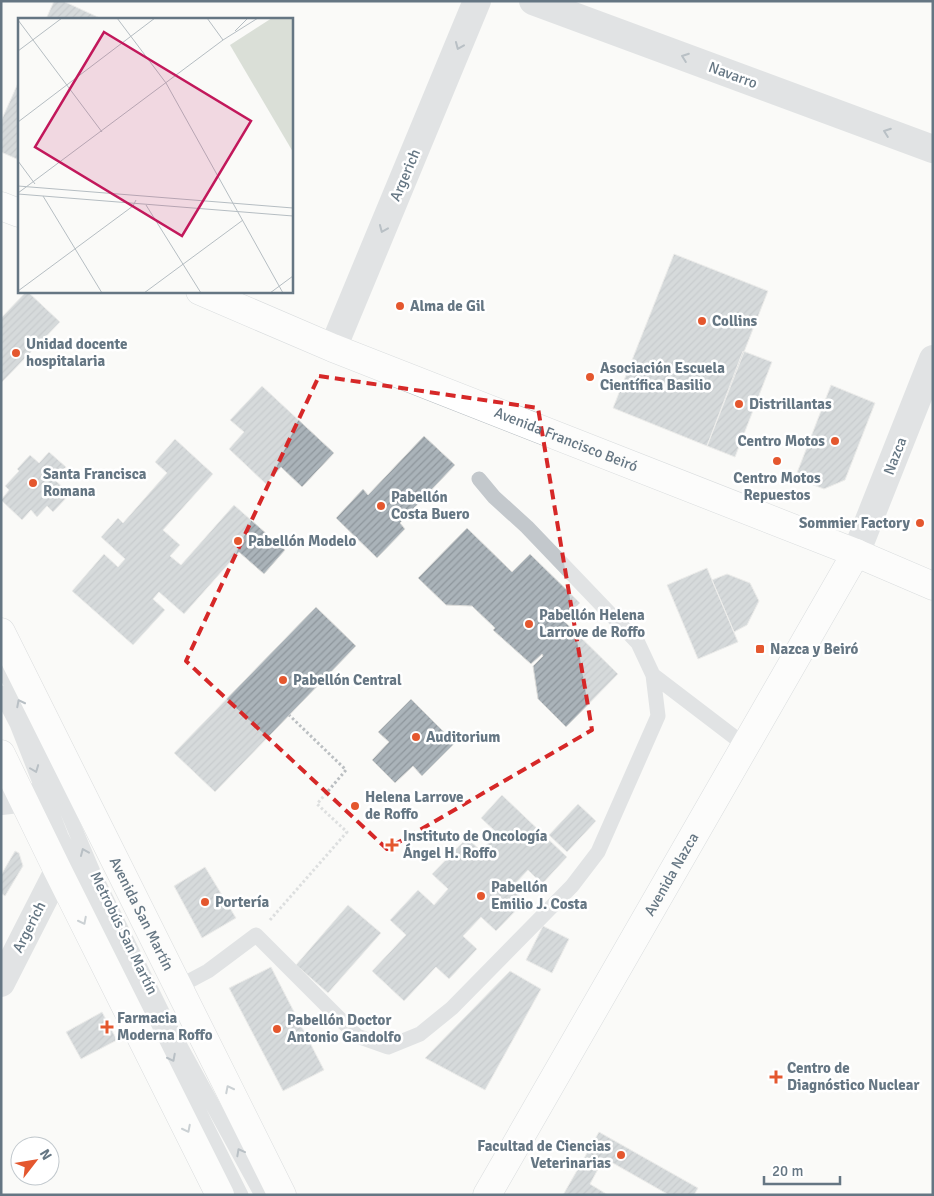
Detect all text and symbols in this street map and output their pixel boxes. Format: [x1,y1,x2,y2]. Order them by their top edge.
inset map [18,18,292,292]
one-way arrow [454,41,465,50]
one-way arrow [681,53,690,63]
street label: Navarro [706,58,760,92]
one-way arrow [883,128,892,138]
street label: Argerich [386,146,424,204]
one-way arrow [378,224,388,232]
place label: Alma de Gil [410,297,485,315]
marker: Alma de Gil [394,300,406,312]
place label: Collins [712,312,758,330]
marker: Collins [696,315,708,327]
place label: Unidad docente hospitalaria [26,335,127,370]
marker: Unidad docente hospitalaria [10,347,22,359]
place label: Asociación Escuela Científica Basilio [600,359,725,394]
marker: Asociación Escuela Científica Basilio [584,371,596,383]
place label: Distrillantas [749,395,832,413]
marker: Distrillantas [733,398,745,410]
street label: Avenida Francisco Beiró [492,403,641,476]
place label: Centro Motos [738,432,825,450]
marker: Centro Motos [829,435,841,447]
street label: Nazca [880,435,910,477]
marker: Centro Motos Repuestos [771,455,783,467]
place label: Santa Francisca Romana [43,465,147,500]
place label: Centro Motos Repuestos [733,469,821,504]
marker: Santa Francisca Romana [27,477,39,489]
place label: Pabellón Costa Buero [391,488,470,523]
marker: Pabellón Costa Buero [375,500,387,512]
place label: Sommier Factory [799,514,911,532]
marker: Sommier Factory [914,517,926,529]
place label: Pabellón Modelo [248,532,357,550]
marker: Pabellón Modelo [232,535,244,547]
place label: Pabellón Helena Larrove de Roffo [539,606,645,641]
marker: Pabellón Helena Larrove de Roffo [523,618,535,630]
place label: Nazca y Beiró [770,640,858,658]
marker: Nazca y Beiró [754,643,766,655]
place label: Pabellón Central [293,671,402,689]
marker: Pabellón Central [277,674,289,686]
one-way arrow [16,699,26,708]
place label: Auditorium [426,728,500,746]
marker: Auditorium [410,731,422,743]
one-way arrow [28,764,39,773]
place label: Helena Larrove de Roffo [365,788,463,823]
marker: Helena Larrove de Roffo [349,800,361,812]
place label: Instituto de Oncología Ángel H. Roffo [403,827,548,862]
street label: Avenida Nazca [640,829,702,919]
marker: Instituto de Oncología Ángel H. Roffo [385,838,399,852]
one-way arrow [80,848,91,857]
street label: Avenida San Martín [106,854,178,974]
street label: Metrobús San Martín [86,869,162,997]
place label: Pabellón Emilio J. Costa [491,878,588,913]
marker: Pabellón Emilio J. Costa [475,890,487,902]
place label: Portería [215,893,270,911]
marker: Portería [199,896,211,908]
street label: Argerich [8,898,50,956]
one-way arrow [77,916,87,925]
place label: Farmacia Moderna Roffo [117,1009,213,1044]
place label: Pabellón Doctor Antonio Gandolfo [287,1011,401,1046]
marker: Farmacia Moderna Roffo [101,1021,113,1033]
marker: Pabellón Doctor Antonio Gandolfo [271,1023,283,1035]
one-way arrow [166,1053,176,1062]
place label: Centro de Diagnóstico Nuclear [787,1059,920,1094]
marker: Centro de Diagnóstico Nuclear [769,1070,783,1084]
one-way arrow [225,1085,235,1094]
one-way arrow [181,1124,191,1133]
north arrow [10,1136,60,1186]
place label: Facultad de Ciencias Veterinarias [477,1137,611,1172]
text: N [36,1146,56,1163]
one-way arrow [236,1148,246,1157]
marker: Facultad de Ciencias Veterinarias [615,1149,627,1161]
scale bar [764,1154,840,1186]
text: 20 m [772,1162,803,1180]

